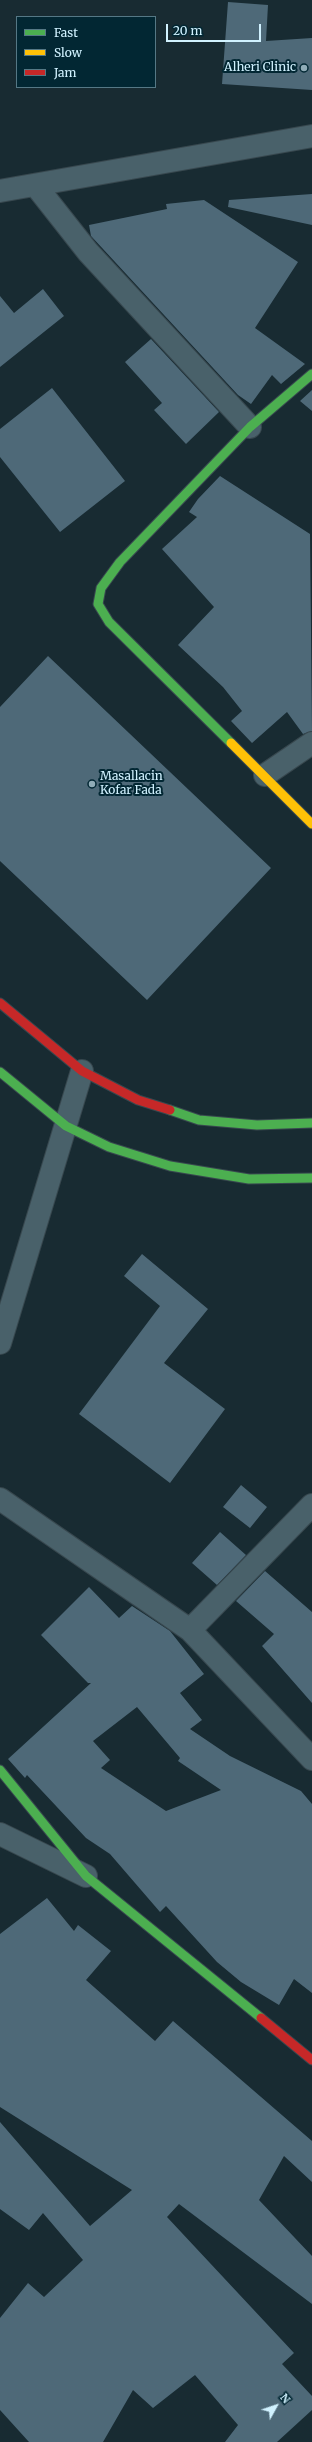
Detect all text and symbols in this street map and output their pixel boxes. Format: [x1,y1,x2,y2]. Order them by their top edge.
legend [16,16,156,88]
scale bar [168,16,263,42]
text: 20 m [173,23,202,38]
text: Fast [54,25,78,40]
text: Slow [54,45,82,60]
place label: Alheri Clinic [224,61,296,75]
marker: Alheri Clinic [299,63,309,73]
text: Jam [54,65,76,80]
place label: Masallacin Kofar Fada [100,770,163,798]
marker: Masallacin Kofar Fada [87,779,97,789]
north arrow [256,2386,296,2426]
text: N [277,2390,293,2406]

